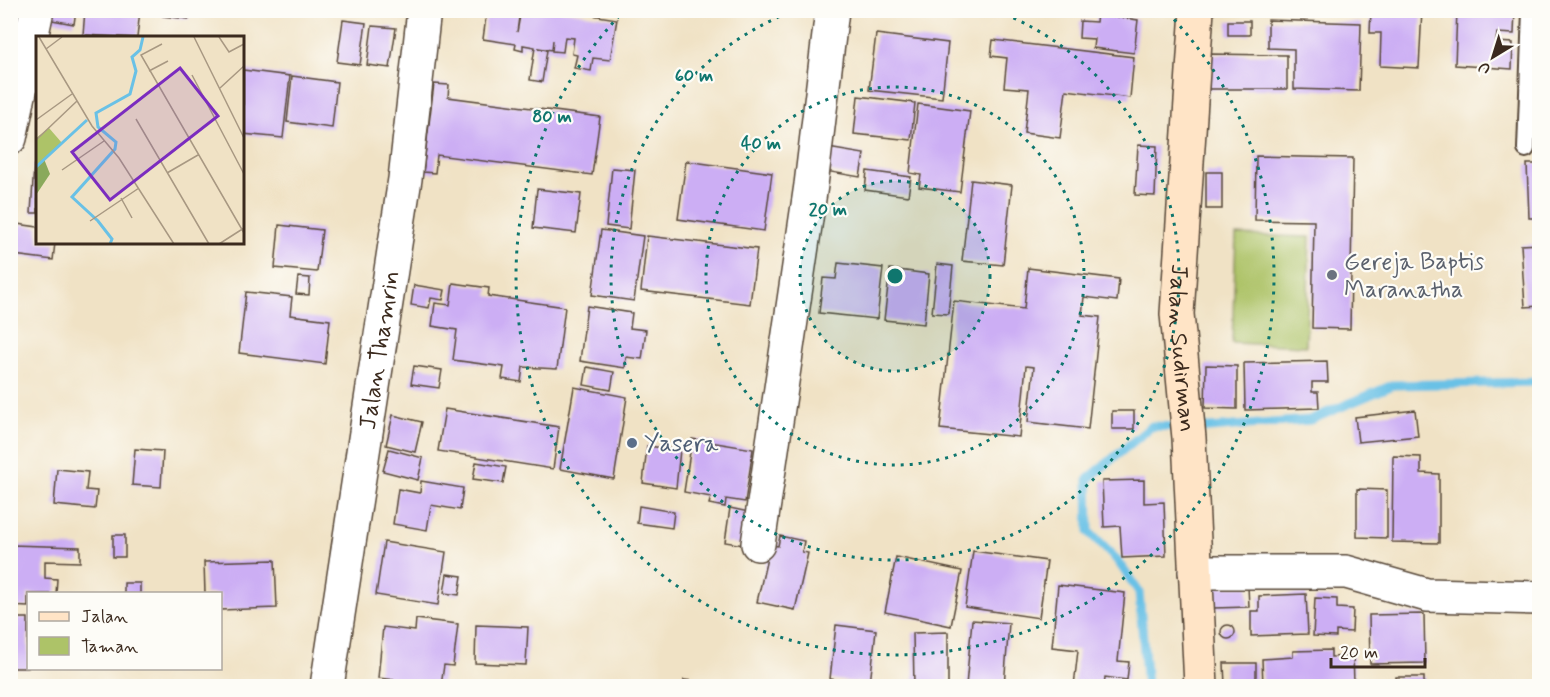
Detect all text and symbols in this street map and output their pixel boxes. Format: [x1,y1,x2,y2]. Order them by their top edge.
north arrow [1463,27,1523,87]
inset map [36,36,244,244]
text: U [1474,56,1495,79]
text: 60 m [675,64,713,88]
text: 80 m [532,105,572,129]
text: 40 m [741,132,781,156]
text: 20 m [809,198,847,222]
place label: Gereja Baptis Maranatha [1344,247,1485,306]
street label: Jalan Sudirman [1159,263,1202,434]
centre of rings [885,266,905,286]
marker: Gereja Baptis Maranatha [1325,268,1339,282]
street label: Jalan Thamrin [353,269,408,432]
place label: Yasera [644,429,719,460]
marker: Yasera [625,436,639,450]
legend [27,592,222,670]
text: Jalan [81,605,128,629]
scale bar [1331,631,1426,669]
text: Taman [81,635,138,659]
text: 20 m [1340,641,1378,665]

